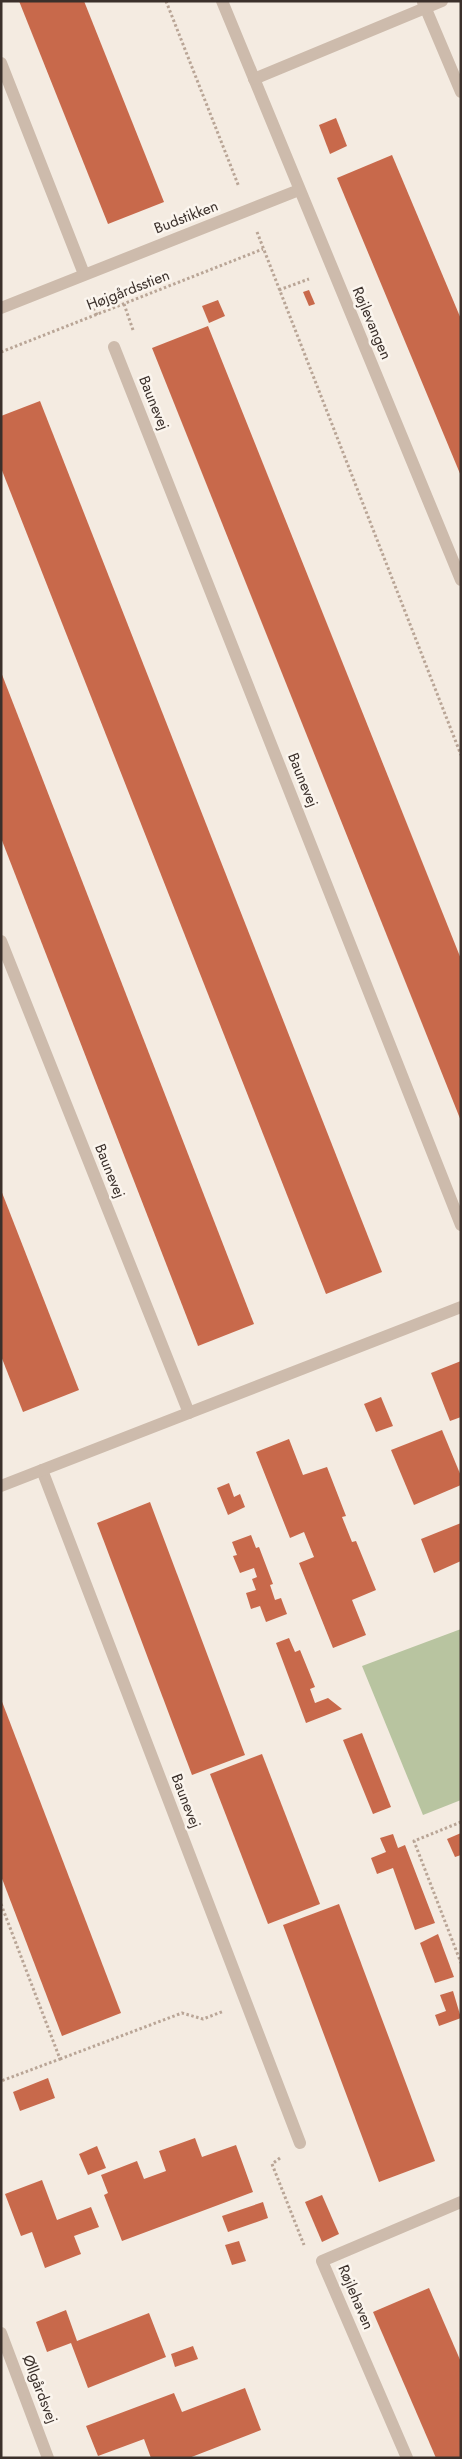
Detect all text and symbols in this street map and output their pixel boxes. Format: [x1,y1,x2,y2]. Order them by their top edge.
street label: Budstikken [151,195,221,239]
street label: Højgårdsstien [83,264,173,316]
street label: Røjlevangen [347,283,397,363]
street label: Baunevej [133,373,175,433]
street label: Baunevej [282,750,324,810]
street label: Baunevej [89,1141,131,1201]
street label: Baunevej [166,1771,206,1831]
street label: Røjlehaven [332,2261,380,2333]
street label: Øllgårdsvej [17,2351,63,2427]

